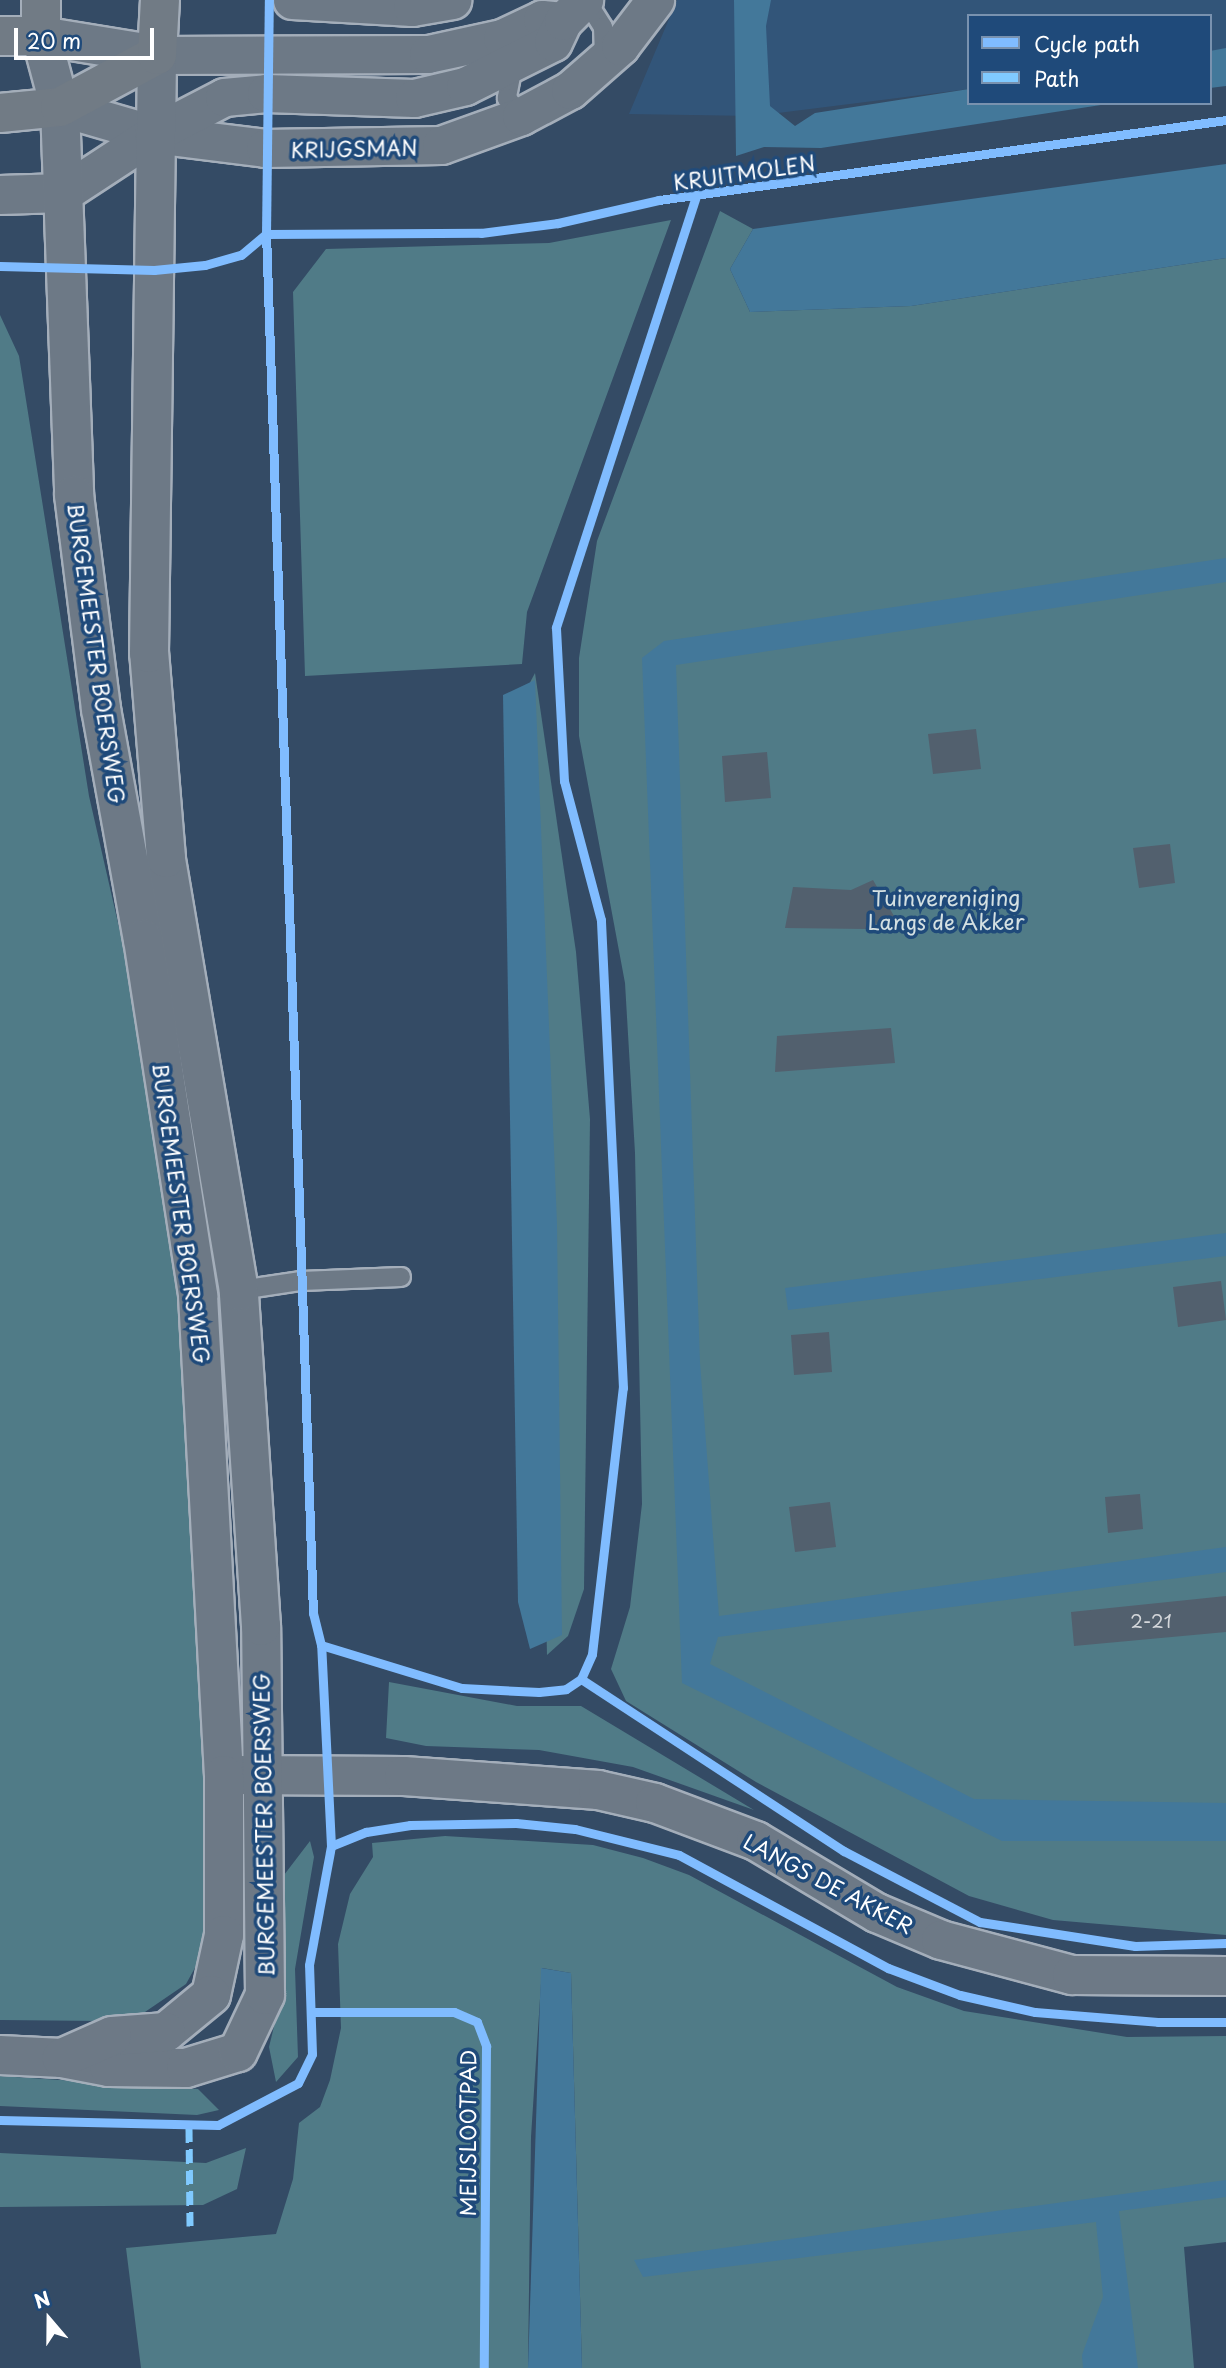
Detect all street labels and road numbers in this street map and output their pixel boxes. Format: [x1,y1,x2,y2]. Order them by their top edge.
street label: KRIJGSMAN [290,134,418,162]
street label: KRUITMOLEN [671,150,817,194]
street label: BURGEMEESTER BOERSWEG [63,500,131,806]
street label: BURGEMEESTER BOERSWEG [148,1060,216,1366]
street label: BURGEMEESTER BOERSWEG [248,1672,278,1978]
street label: LANGS DE AKKER [738,1826,920,1940]
street label: MEIJSLOOTPAD [454,2049,480,2217]

